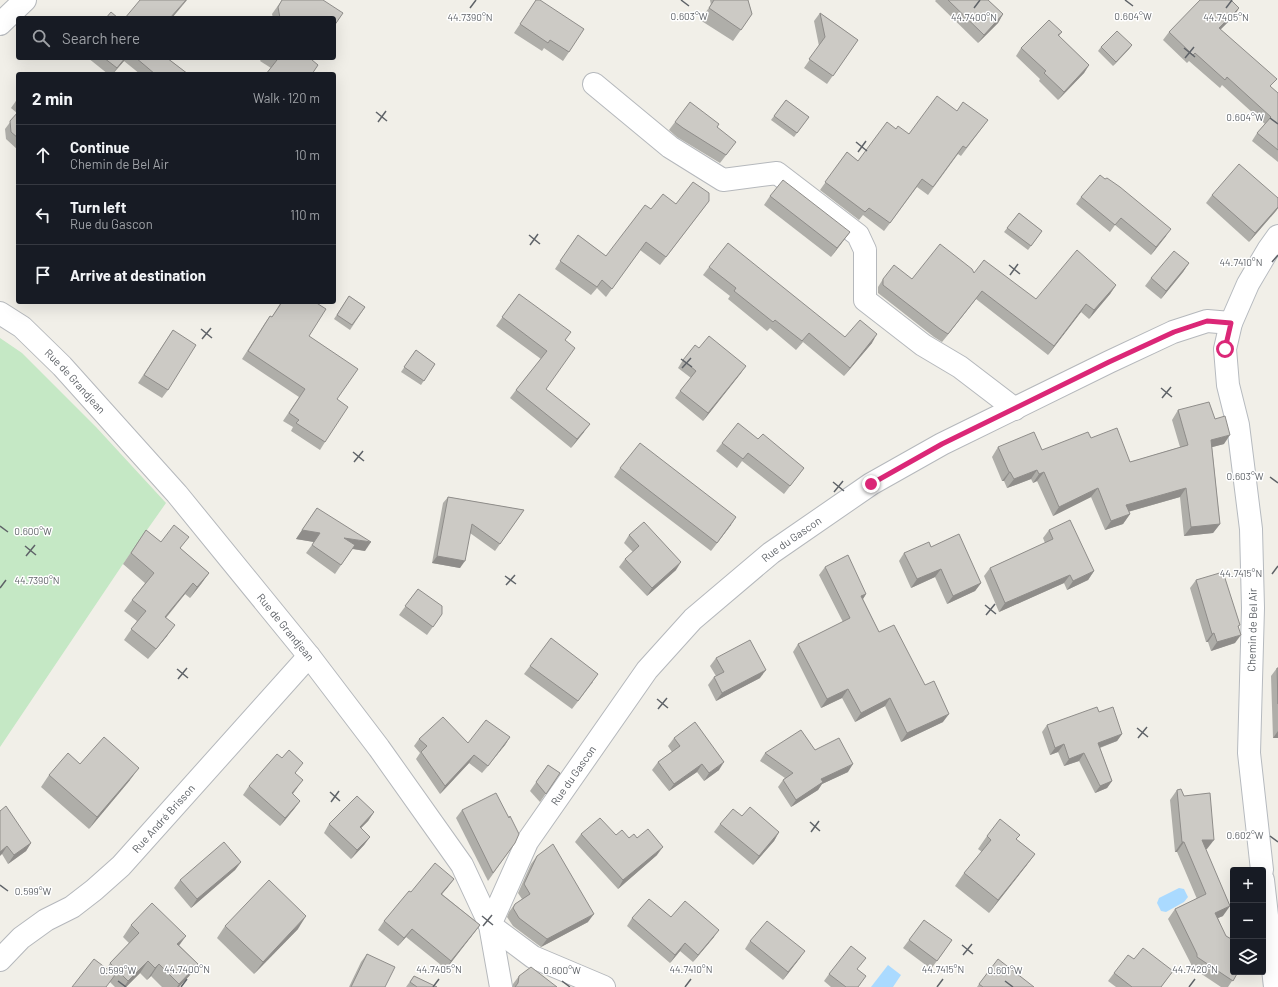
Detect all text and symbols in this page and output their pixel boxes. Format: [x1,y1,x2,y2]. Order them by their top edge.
text: 0.603°W [671,10,708,22]
text: 0.604°W [1114,10,1152,22]
text: 44.7390°N [447,11,493,23]
text: 44.7400°N [951,11,997,23]
text: 44.7405°N [1203,11,1249,23]
search box [16,16,336,60]
icon: search [30,27,52,49]
text: Search here [62,29,140,47]
text: 2 min [32,88,73,108]
text: Walk · 120 m [253,90,320,106]
text: 0.604°W [1226,111,1264,123]
text: Continue [70,138,130,156]
icon: ahead [32,144,54,166]
text: 10 m [295,147,320,163]
text: Chemin de Bel Air [70,156,169,172]
text: Turn left [70,198,126,216]
icon: left [32,204,54,226]
text: 110 m [290,207,320,223]
text: Rue du Gascon [70,216,153,232]
text: 44.7410°N [1220,256,1262,268]
icon: arrive [32,264,54,286]
text: Arrive at destination [70,266,206,284]
route start [1216,340,1234,358]
street label: Rue de Grandjean [42,346,108,416]
text: 0.603°W [1227,470,1264,482]
route end [862,475,880,493]
street label: Rue du Gascon [758,513,823,564]
text: 0.600°W [14,525,52,537]
text: 44.7415°N [1220,567,1262,579]
text: 44.7390°N [14,574,60,586]
street label: Chemin de Bel Air [1244,588,1259,672]
street label: Rue de Grandjean [255,591,317,663]
street label: Rue du Gascon [548,743,598,808]
street label: Rue André Brisson [129,781,197,855]
text: 0.602°W [1226,829,1264,841]
map controls [1230,867,1266,975]
button: + [1230,867,1266,903]
text: 0.599°W [15,885,52,897]
button: − [1230,903,1266,939]
button: layers [1230,939,1266,975]
text: 44.7400°N [164,963,210,975]
text: 44.7405°N [416,963,462,975]
text: 44.7410°N [670,963,712,975]
text: 44.7415°N [922,963,964,975]
text: 44.7420°N [1172,963,1218,975]
text: 0.599°W [100,964,137,976]
text: 0.600°W [543,964,581,976]
text: 0.601°W [987,964,1023,976]

